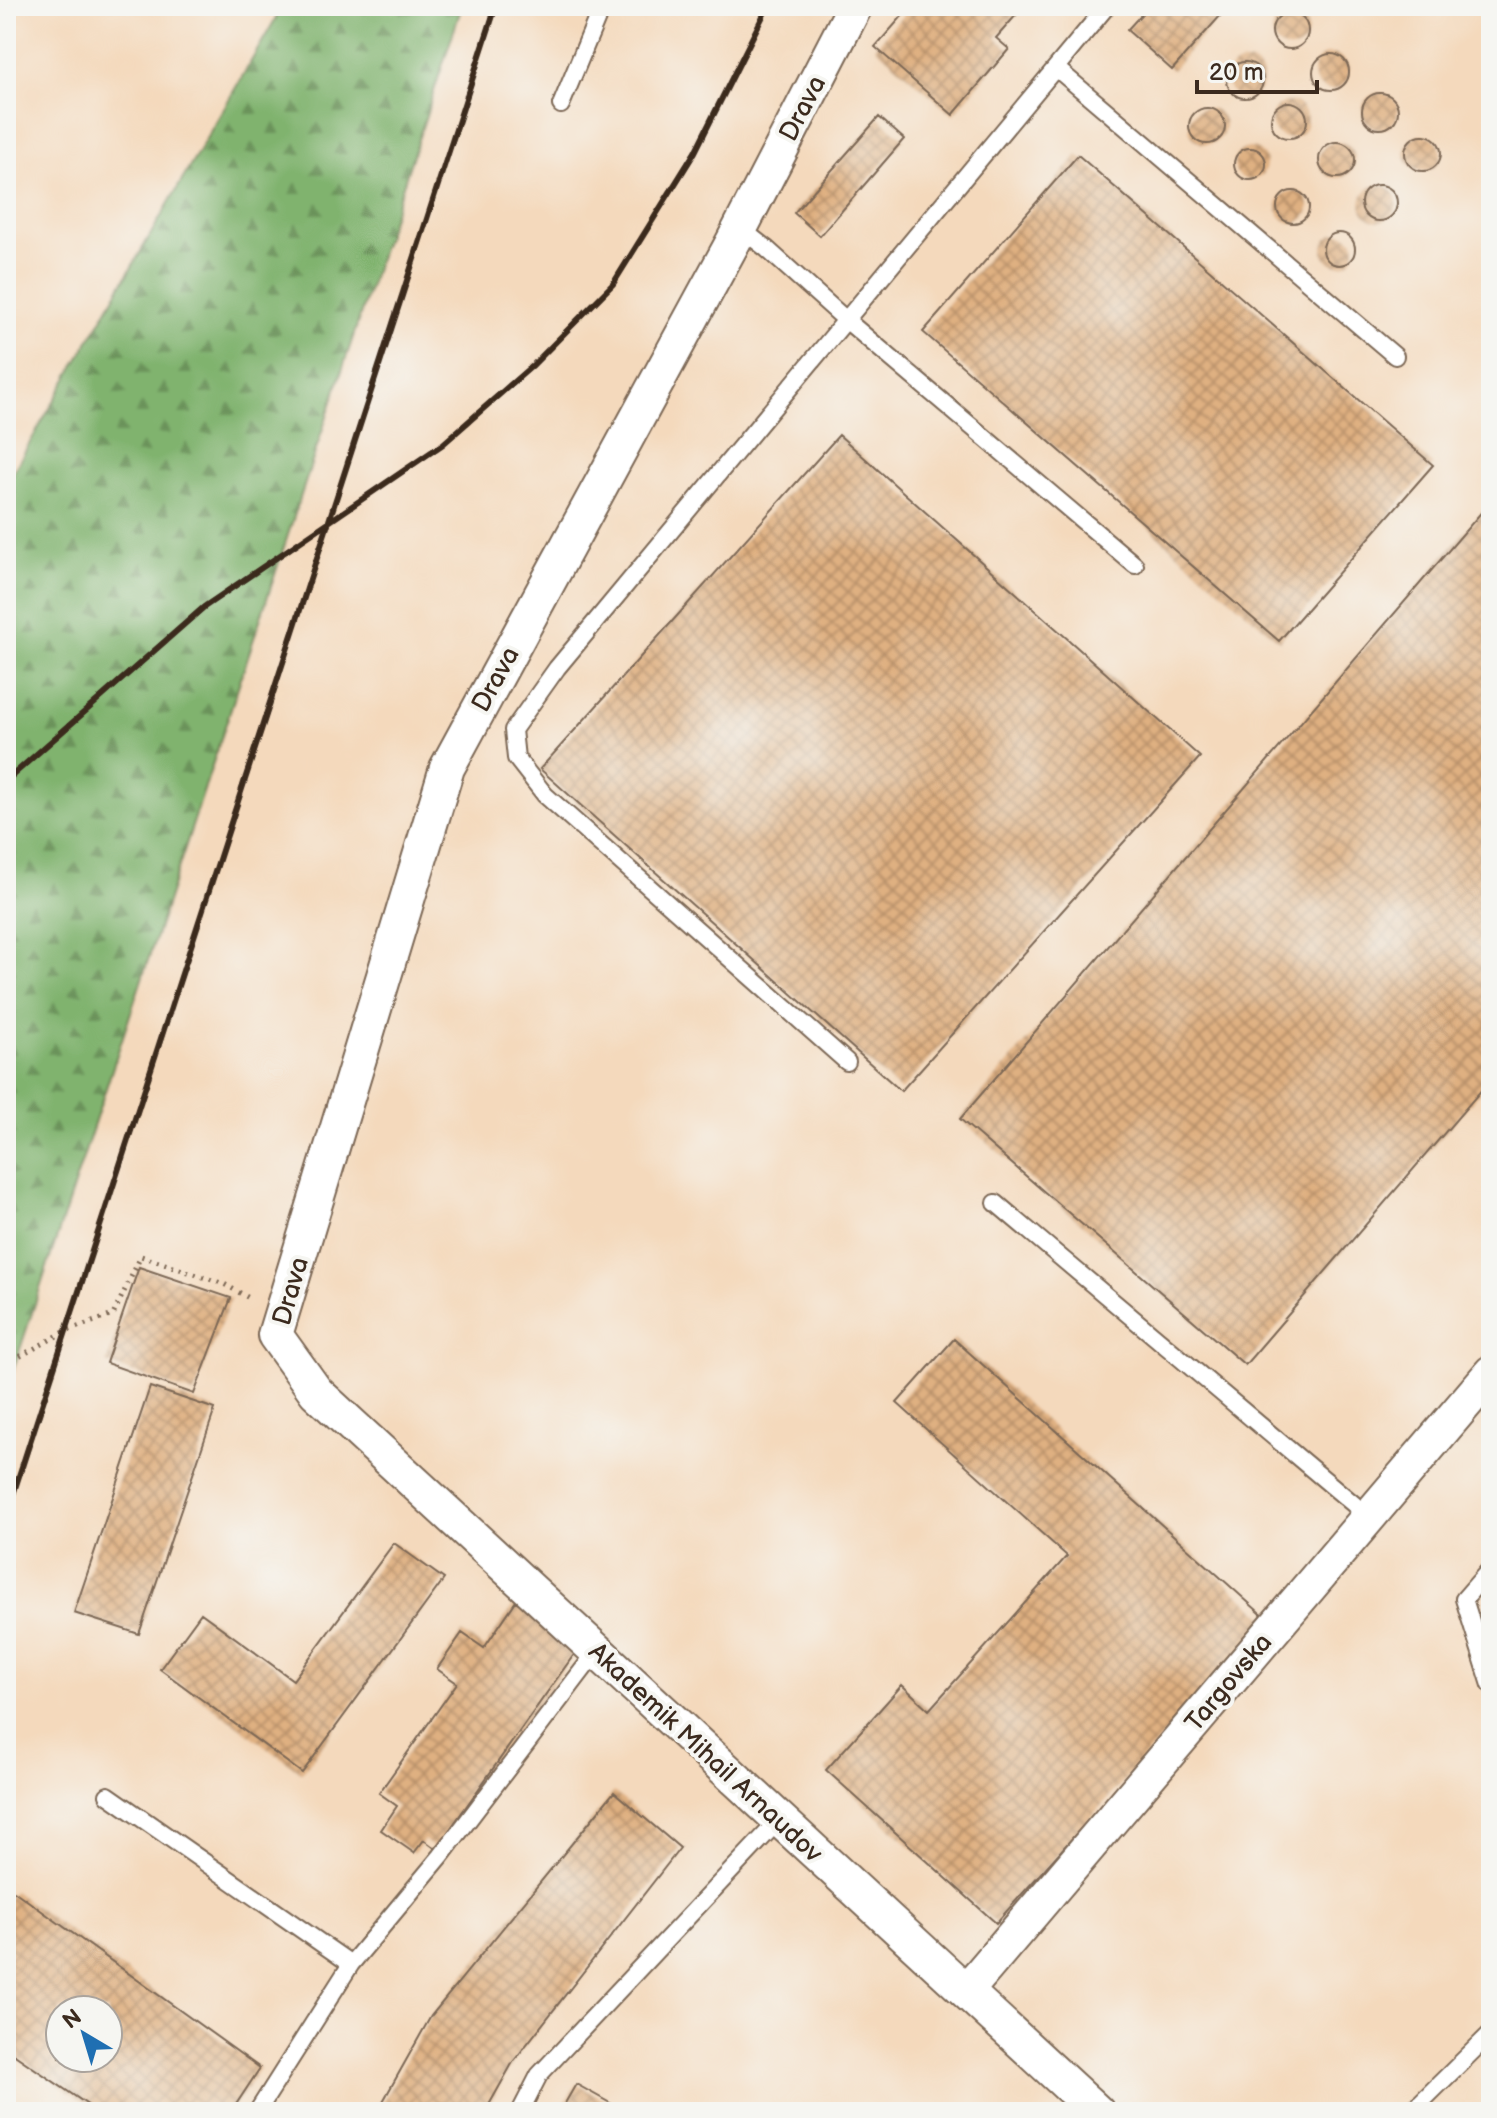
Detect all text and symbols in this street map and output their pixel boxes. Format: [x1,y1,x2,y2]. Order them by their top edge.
scale bar [1197,44,1317,94]
text: 20 m [1209,58,1264,87]
street label: Drava [773,71,833,147]
street label: Drava [466,642,527,718]
street label: Drava [267,1254,316,1329]
street label: Targovska [1179,1628,1279,1738]
street label: Akademik Mihail Arnaudov [582,1637,829,1870]
north arrow [44,1994,124,2074]
text: N [58,2004,87,2035]

